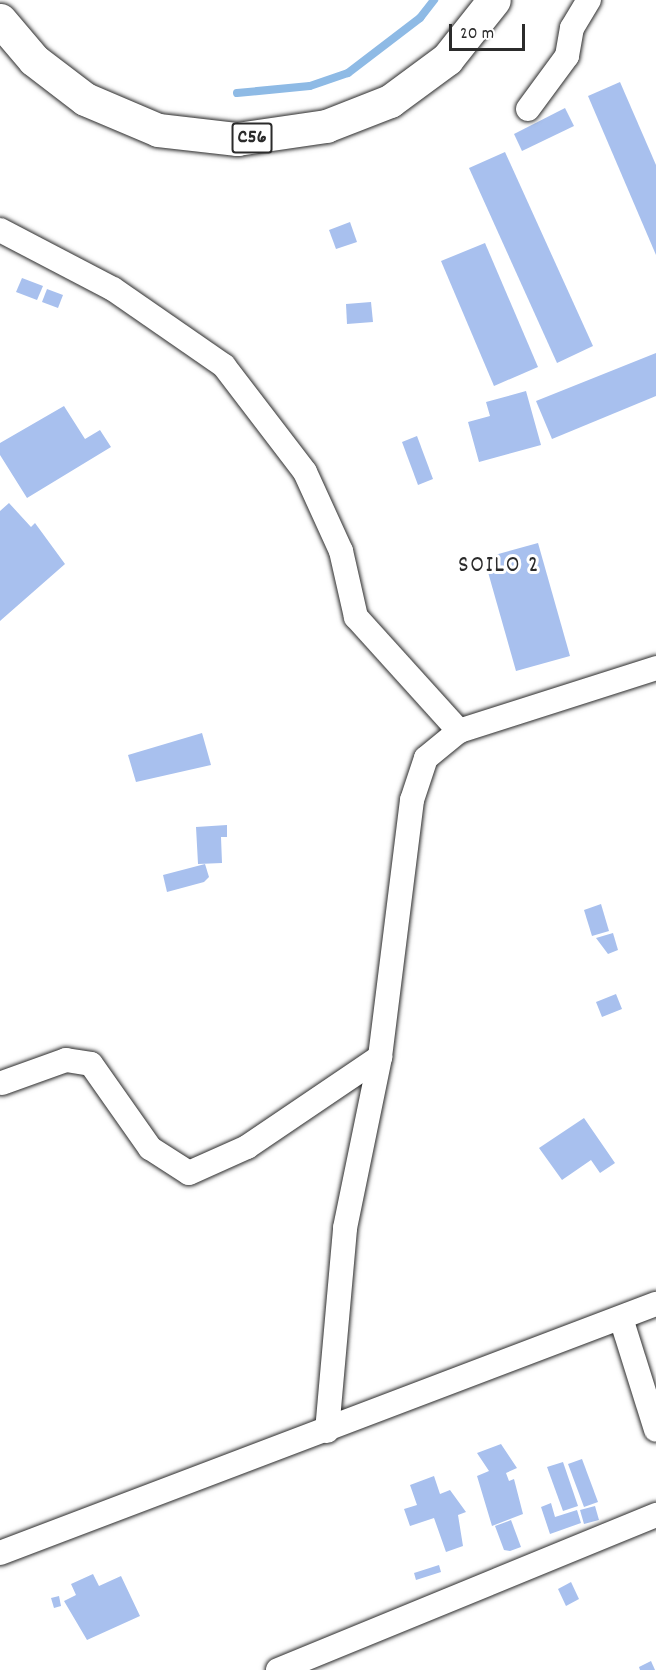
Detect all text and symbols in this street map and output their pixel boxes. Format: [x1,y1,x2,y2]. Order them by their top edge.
scale bar [452,12,528,50]
text: 20 m [460,22,494,47]
road number: C56 [231,121,273,155]
district label: SOILO 2 [458,553,540,581]

